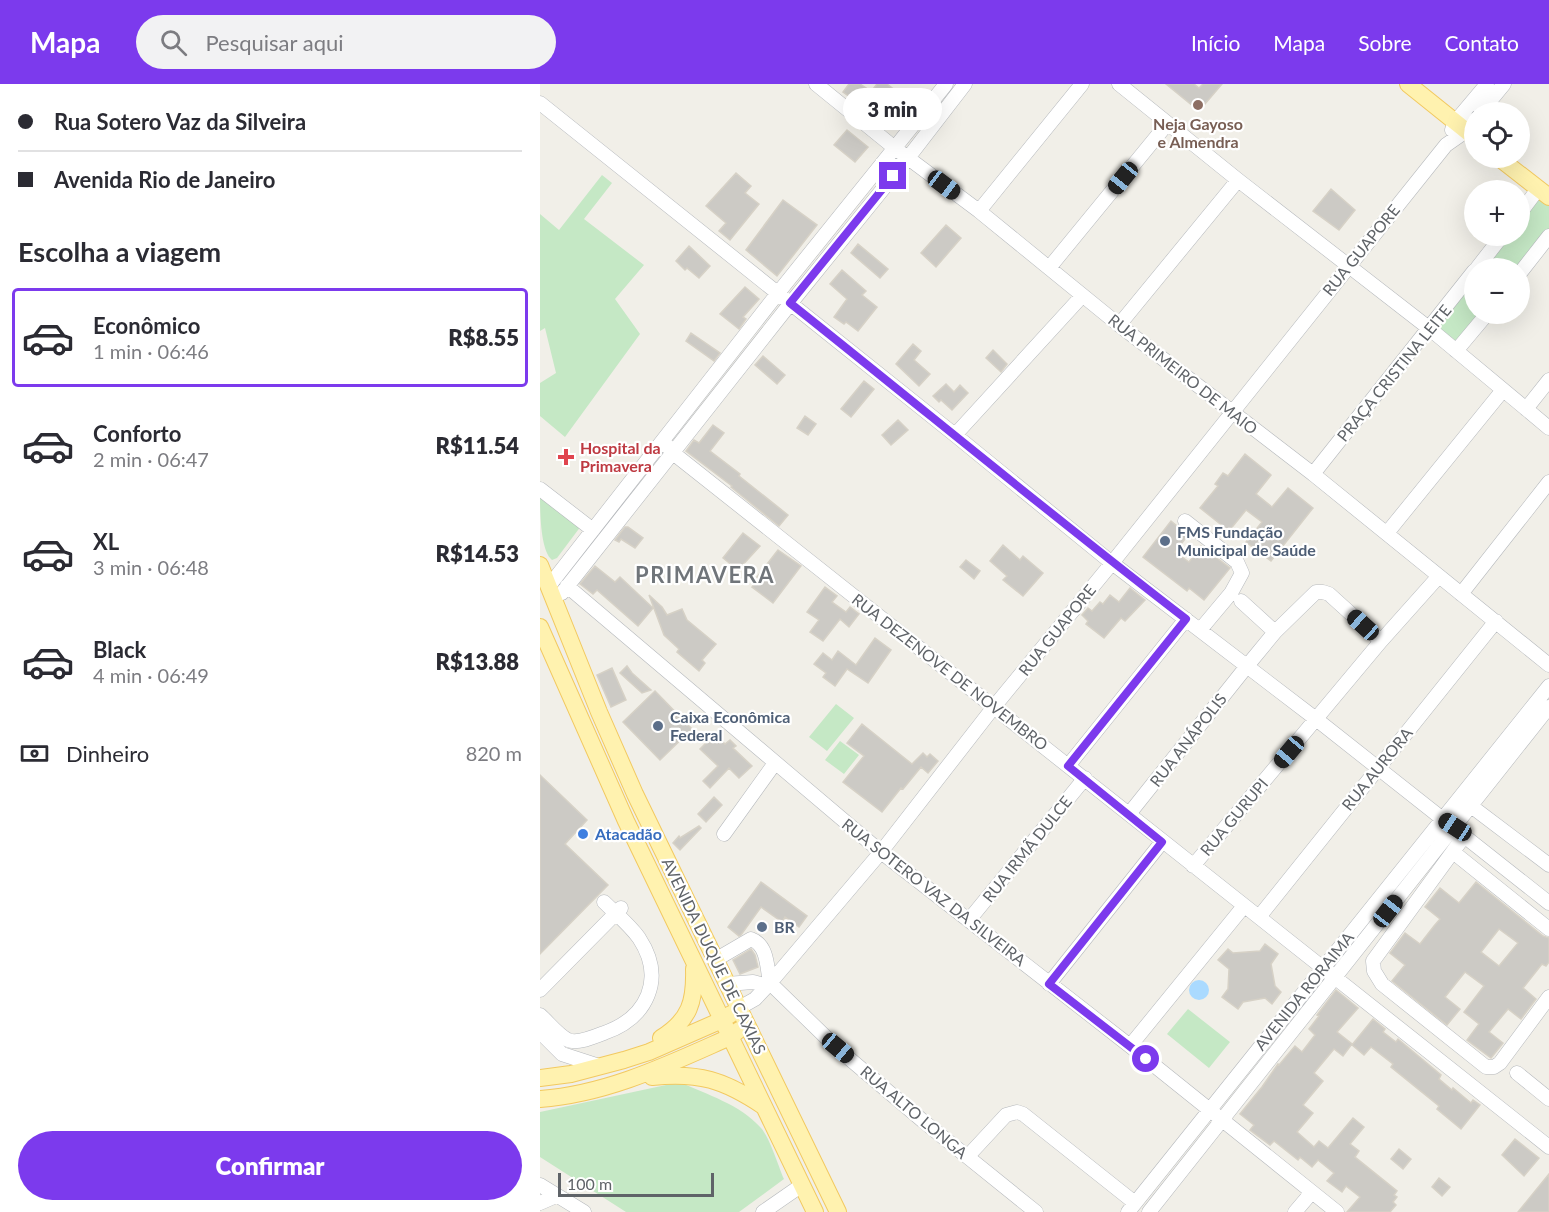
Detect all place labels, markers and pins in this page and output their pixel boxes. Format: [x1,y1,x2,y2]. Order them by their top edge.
marker: Neja Gayoso e Almendra [1191,98,1205,112]
place label: Neja Gayoso e Almendra [1153,114,1243,151]
place label: Hospital da Primavera [580,438,661,475]
marker: Hospital da Primavera [557,448,575,466]
place label: FMS Fundação Municipal de Saúde [1177,522,1316,559]
marker: FMS Fundação Municipal de Saúde [1158,534,1172,548]
place label: Caixa Econômica Federal [670,707,790,744]
marker: Caixa Econômica Federal [651,719,665,733]
place label: Atacadão [594,824,662,843]
marker: Atacadão [576,827,590,841]
place label: BR [774,917,796,936]
marker: BR [755,920,769,934]

